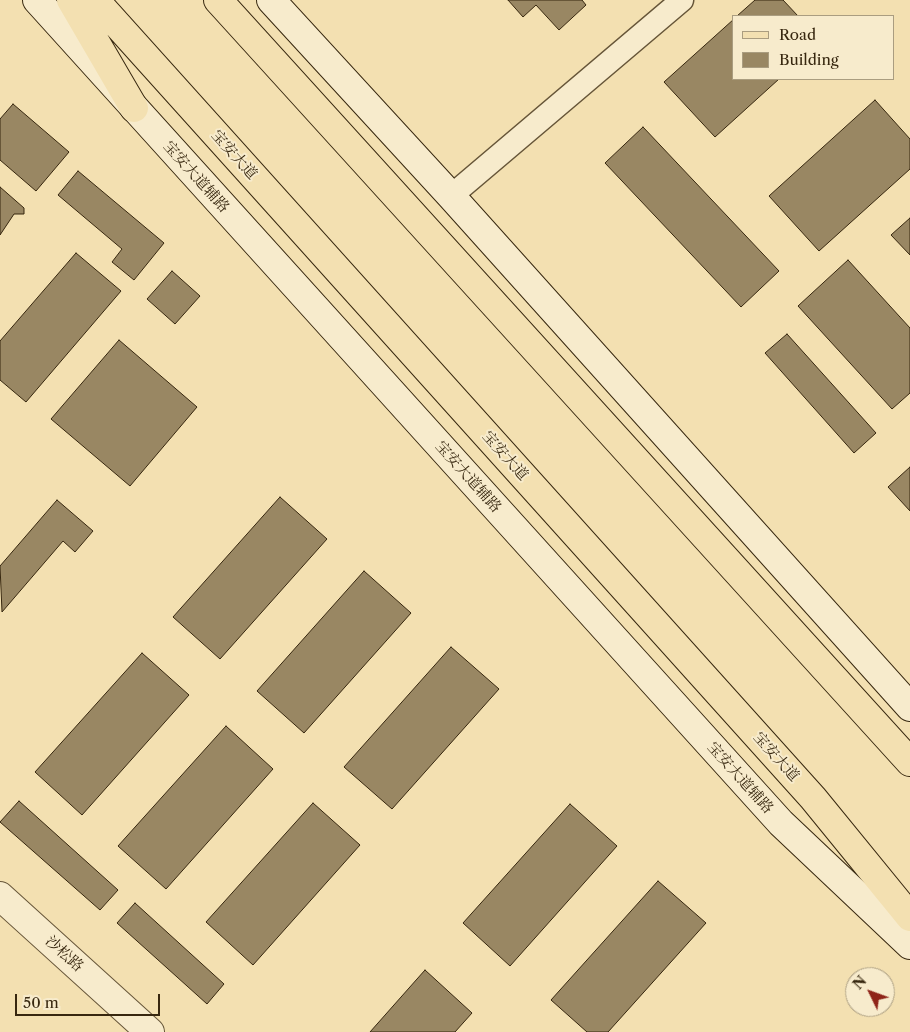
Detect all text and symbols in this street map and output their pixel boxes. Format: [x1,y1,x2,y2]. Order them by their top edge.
legend [732,15,895,80]
text: Road [779,25,816,44]
text: Building [779,50,839,69]
street label: 宝安大道 [207,127,261,183]
street label: 宝安大道辅路 [159,138,233,216]
street label: 宝安大道 [478,428,532,484]
street label: 宝安大道辅路 [431,438,505,516]
street label: 宝安大道 [749,729,803,785]
street label: 宝安大道辅路 [703,739,777,817]
street label: 沙松路 [41,932,87,976]
north arrow [845,967,895,1017]
text: N [849,972,870,993]
scale bar [18,984,162,1016]
text: 50 m [23,993,59,1012]

